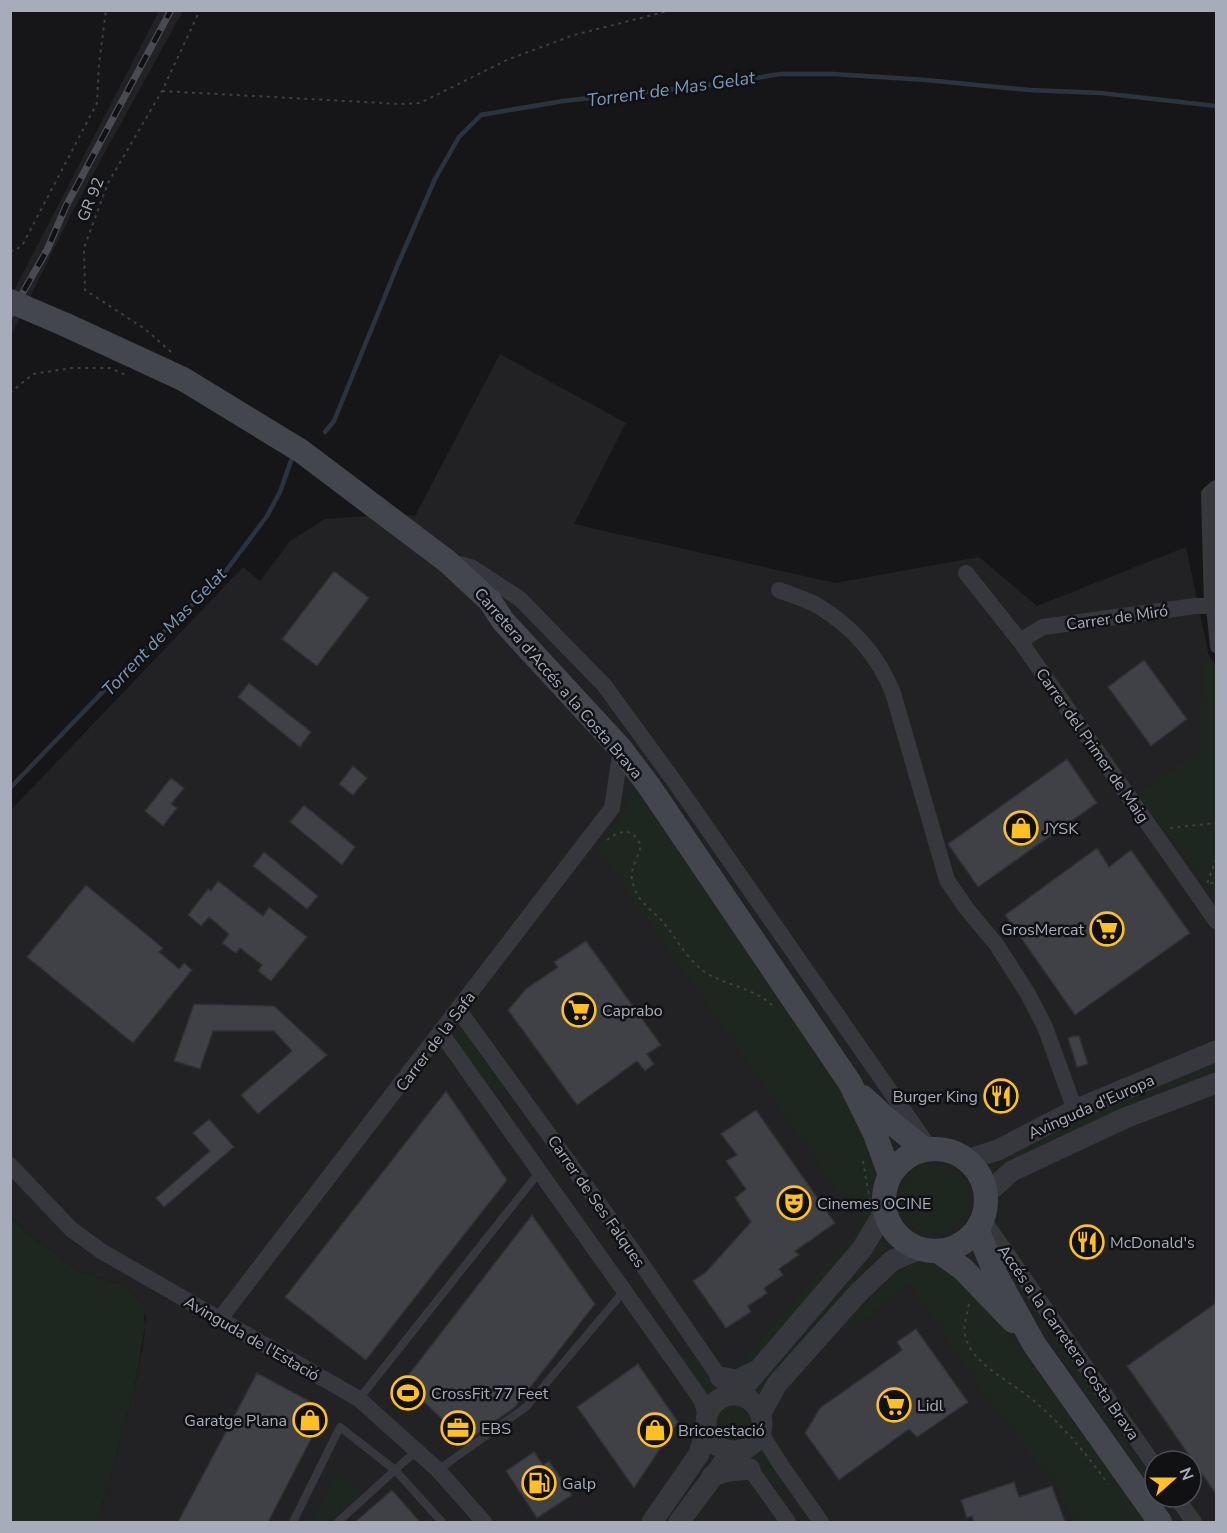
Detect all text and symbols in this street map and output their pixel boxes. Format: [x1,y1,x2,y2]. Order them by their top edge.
water label: Torrent de Mas Gelat [585,65,757,113]
street label: GR 92 [72,174,110,225]
water label: Torrent de Mas Gelat [96,562,232,701]
street label: Carretera d'Accés a la Costa Brava [469,583,647,784]
street label: Carrer de Miró [1065,600,1170,636]
street label: Carrer del Primer de Maig [1030,664,1154,827]
shop icon: JYSK [1003,810,1039,846]
place label: JYSK [1043,818,1079,840]
supermarket icon: GrosMercat [1089,911,1125,947]
place label: GrosMercat [1001,919,1084,941]
street label: Carrer de la Safa [391,987,481,1096]
supermarket icon: Caprabo [561,992,597,1028]
place label: Caprabo [602,1000,663,1022]
street label: Avinguda d'Europa [1025,1069,1158,1145]
restaurant icon: Burger King [983,1078,1019,1114]
place label: Burger King [893,1086,978,1108]
street label: Carrer de Ses Falques [542,1131,650,1272]
theatre icon: Cinemes OCINE [776,1185,812,1221]
place label: Cinemes OCINE [817,1193,931,1215]
restaurant icon: McDonald's [1069,1224,1105,1260]
place label: McDonald's [1110,1232,1195,1254]
street label: Accés a la Carretera Costa Brava [992,1241,1144,1445]
street label: Avinguda de l'Estació [180,1291,323,1387]
sports icon: CrossFit 77 Feet [390,1375,426,1411]
place label: CrossFit 77 Feet [431,1383,549,1405]
supermarket icon: Lidl [876,1387,912,1423]
place label: Lidl [917,1395,944,1417]
shop icon: Garatge Plana [292,1402,328,1438]
place label: Garatge Plana [184,1410,287,1432]
office icon: EBS [440,1410,476,1446]
shop icon: Bricoestació [637,1412,673,1448]
place label: EBS [481,1418,511,1440]
place label: Bricoestació [678,1420,765,1442]
north arrow [1143,1449,1203,1509]
text: N [1174,1464,1198,1484]
fuel station icon: Galp [521,1465,557,1501]
place label: Galp [562,1473,596,1495]

